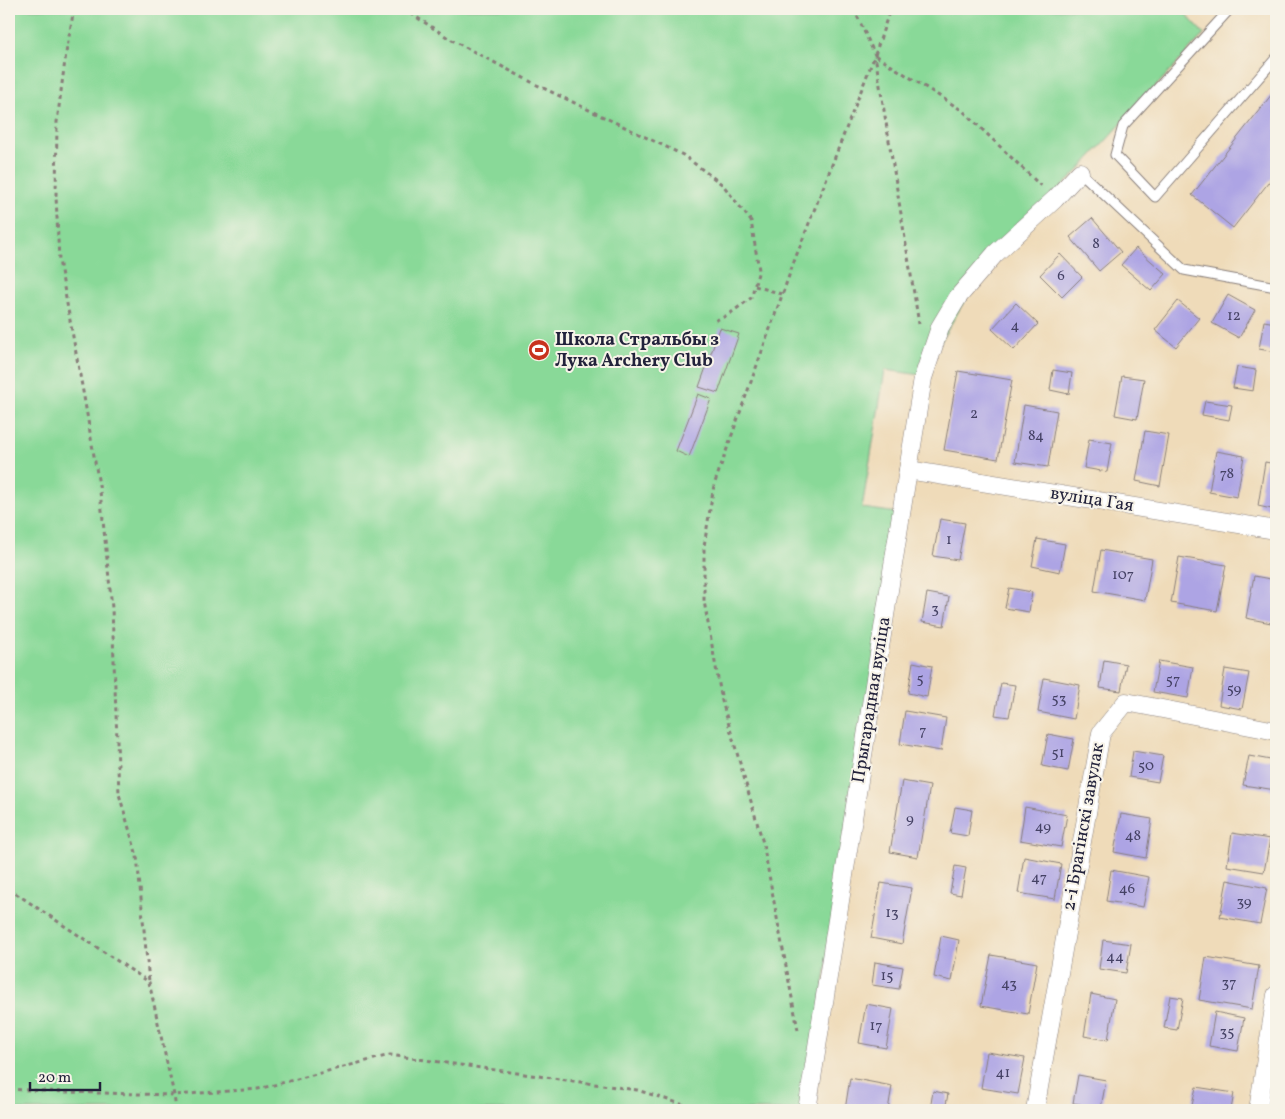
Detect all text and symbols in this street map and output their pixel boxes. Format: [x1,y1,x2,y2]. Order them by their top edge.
house number: 8 [1092,234,1100,255]
house number: 6 [1057,266,1065,287]
house number: 12 [1227,306,1241,327]
house number: 4 [1011,316,1020,337]
place label: Школа Стральбы з Лука Archery Club [555,328,719,374]
sports icon: Школа Стральбы з Лука Archery Club [527,338,551,362]
house number: 2 [970,404,978,425]
house number: 84 [1028,426,1044,447]
house number: 78 [1220,464,1234,485]
street label: вуліца Гая [1049,481,1135,519]
house number: 1 [946,530,952,551]
house number: 107 [1112,565,1134,586]
house number: 3 [931,599,939,620]
street label: Прыгарадная вуліца [847,615,897,785]
house number: 5 [916,669,924,690]
house number: 57 [1166,670,1180,691]
house number: 59 [1227,679,1242,700]
house number: 53 [1052,689,1066,710]
house number: 7 [919,721,927,742]
street label: 2-і Брагінскі завулак [1057,741,1111,913]
house number: 51 [1051,743,1065,764]
house number: 50 [1138,756,1154,777]
house number: 9 [906,809,914,830]
house number: 49 [1035,817,1051,838]
house number: 48 [1125,826,1141,847]
house number: 47 [1031,868,1047,889]
house number: 46 [1119,879,1135,900]
house number: 39 [1236,892,1252,913]
house number: 13 [885,903,899,924]
house number: 44 [1106,947,1124,968]
house number: 15 [880,966,894,987]
house number: 37 [1222,973,1236,994]
house number: 43 [1001,974,1017,995]
house number: 17 [869,1016,883,1037]
house number: 35 [1220,1022,1234,1043]
scale bar [30,1059,100,1091]
house number: 41 [996,1063,1010,1084]
text: 20 m [38,1068,71,1089]

